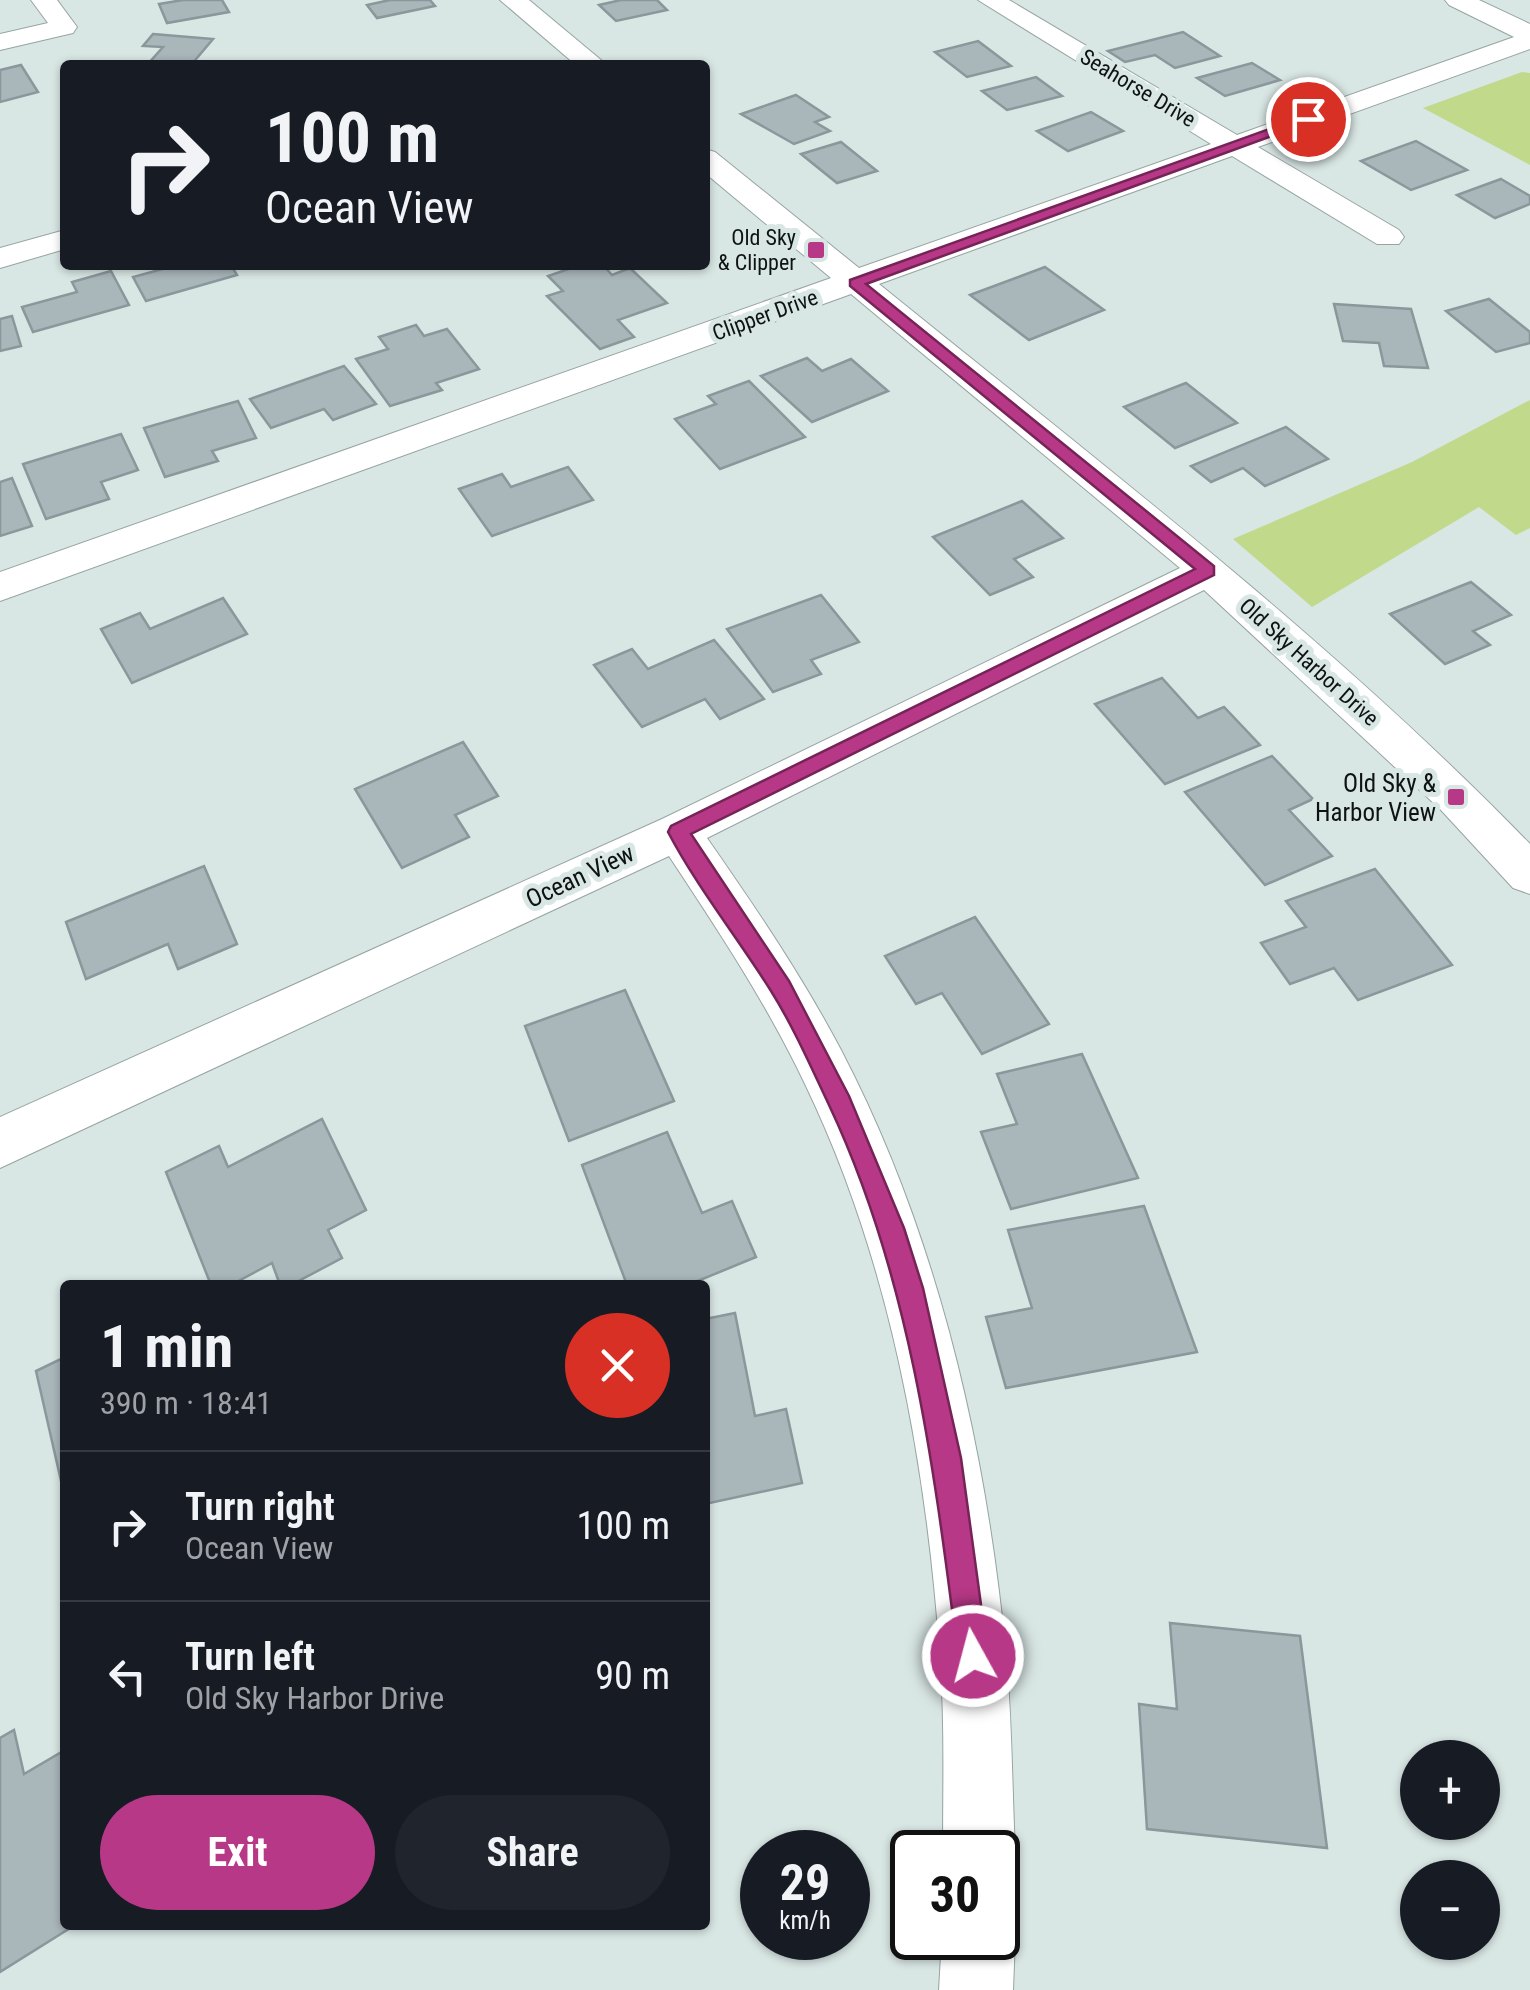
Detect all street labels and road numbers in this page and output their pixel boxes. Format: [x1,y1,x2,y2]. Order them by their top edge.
street label: Seahorse Drive [1076,44,1200,132]
street label: Clipper Drive [709,284,821,346]
street label: Old Sky Harbor Drive [1234,593,1384,731]
street label: Ocean View [521,838,639,914]

